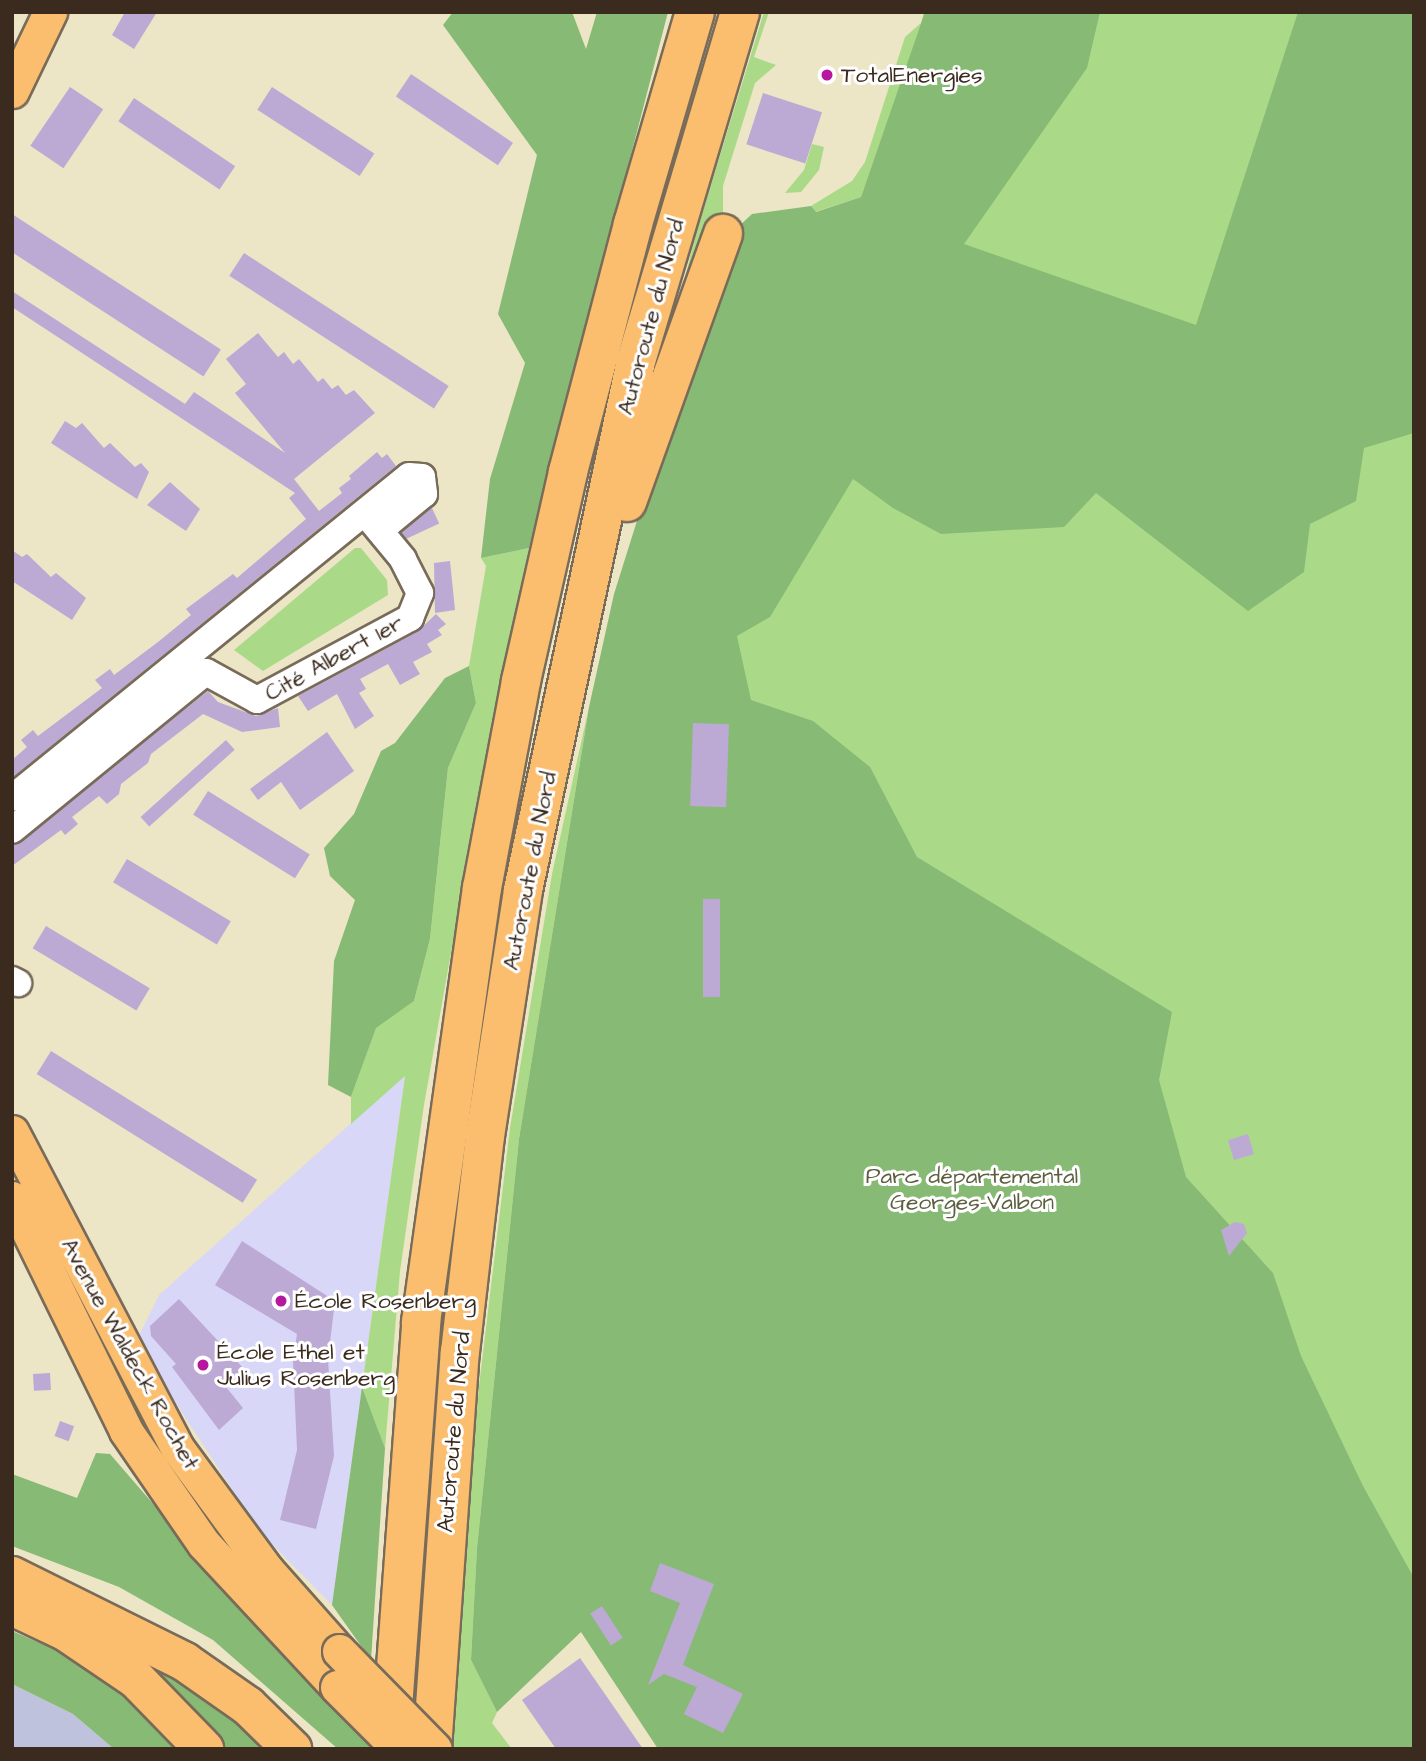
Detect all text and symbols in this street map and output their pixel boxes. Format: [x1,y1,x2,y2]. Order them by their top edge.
place label: TotalEnergies [841,61,982,89]
marker: TotalEnergies [819,67,835,83]
street label: Autoroute du Nord [612,216,690,418]
street label: Cité Albert 1er [260,609,408,707]
street label: Autoroute du Nord [497,770,563,972]
park label: Parc départemental Georges-Valbon [866,1162,1078,1216]
street label: Avenue Waldeck Rochet [55,1234,205,1474]
place label: École Rosenberg [295,1287,476,1315]
marker: École Rosenberg [273,1293,289,1309]
street label: Autoroute du Nord [431,1330,477,1534]
place label: École Ethel et Julius Rosenberg [217,1338,395,1392]
marker: École Ethel et Julius Rosenberg [195,1357,211,1373]

